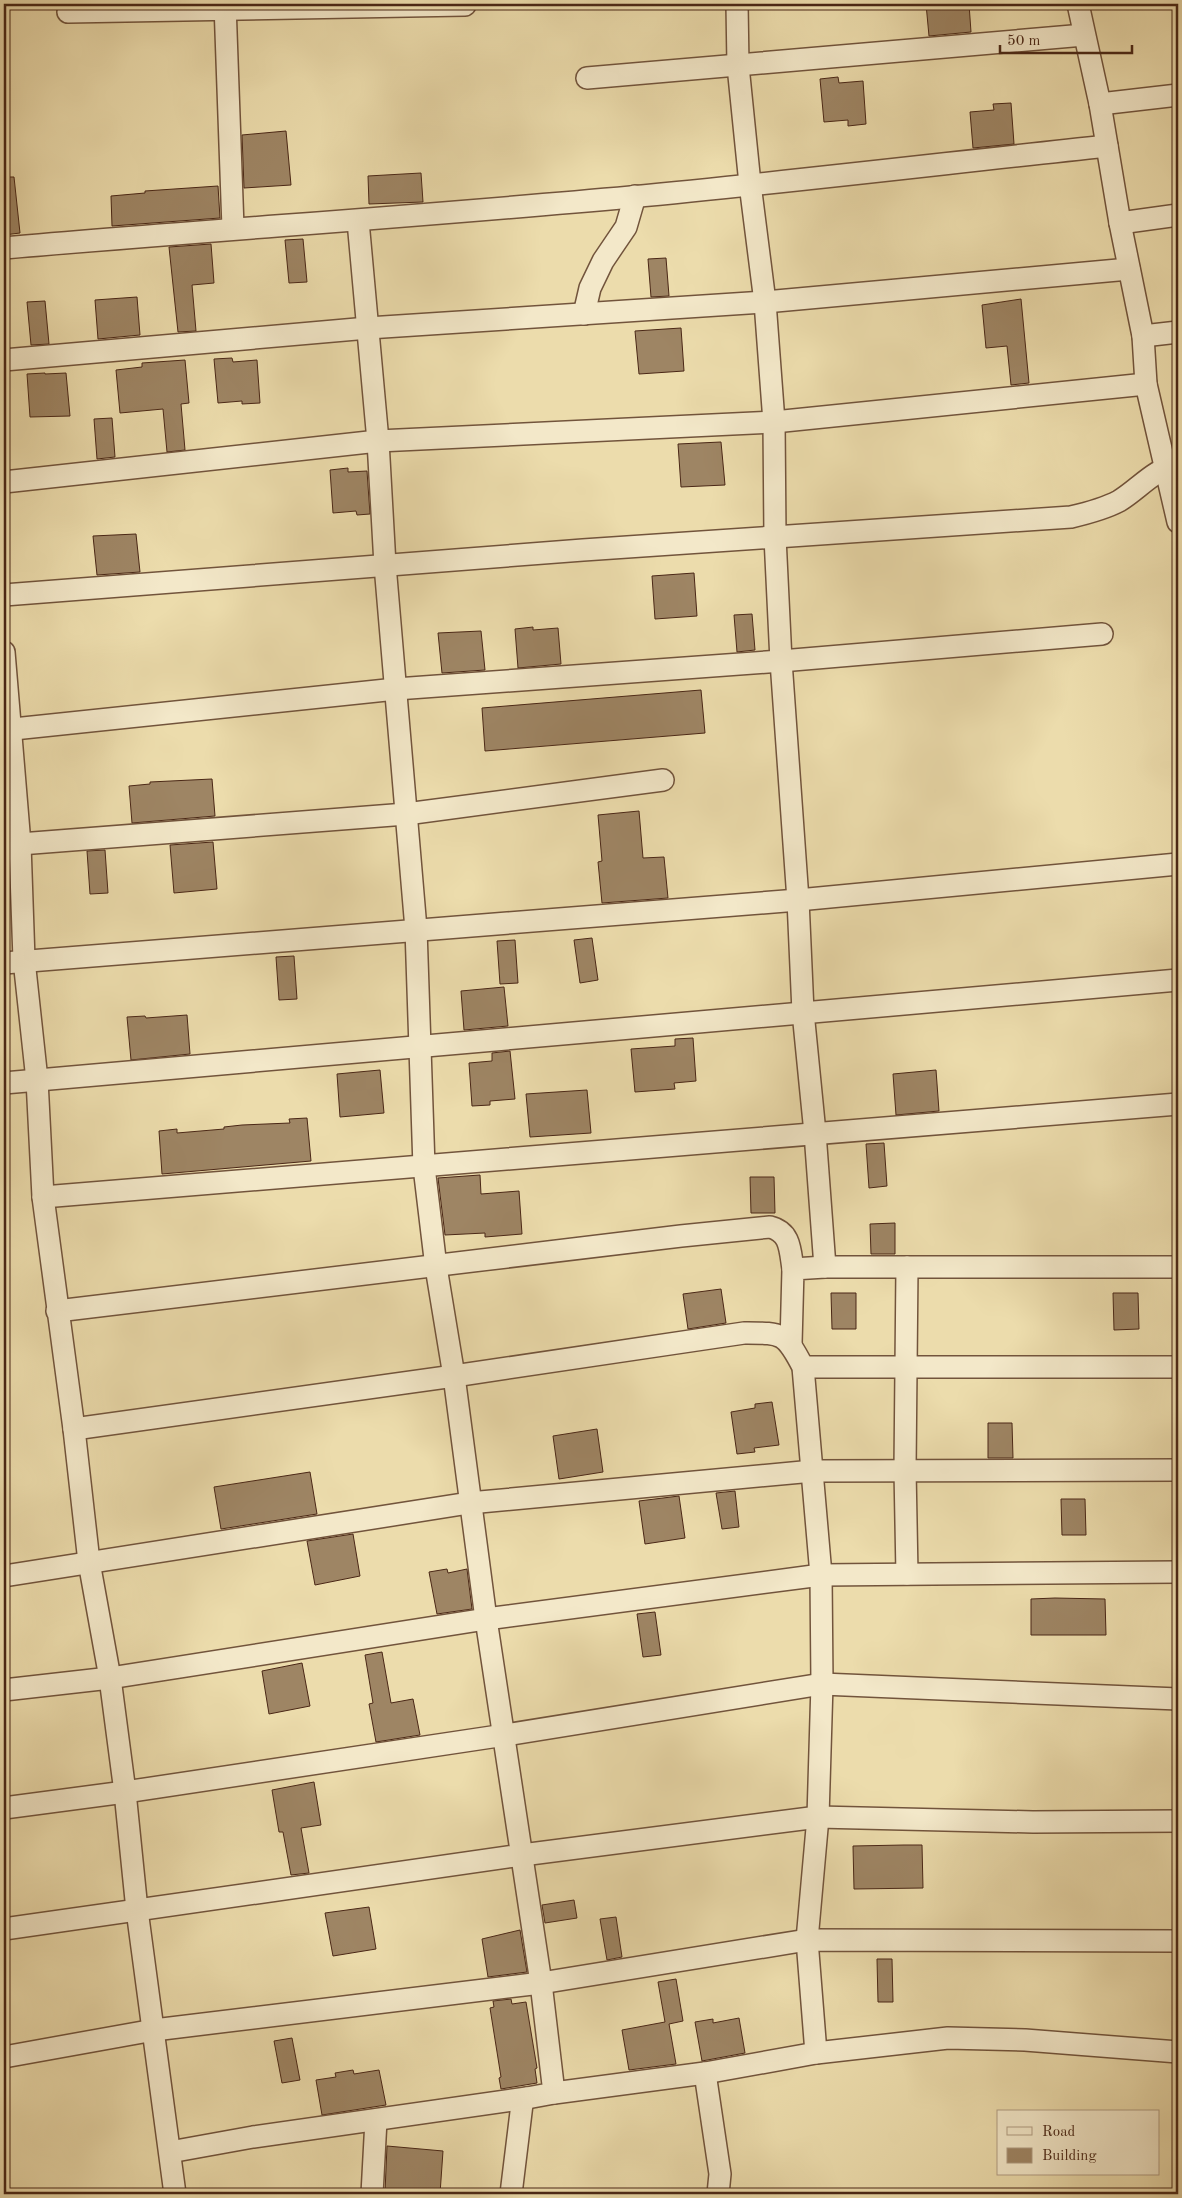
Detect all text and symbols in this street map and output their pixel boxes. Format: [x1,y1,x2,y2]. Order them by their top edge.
scale bar [1000,22,1132,54]
text: 50 m [1007,34,1041,49]
legend [997,2110,1160,2176]
text: Road [1042,2125,1076,2140]
text: Building [1042,2149,1097,2164]

